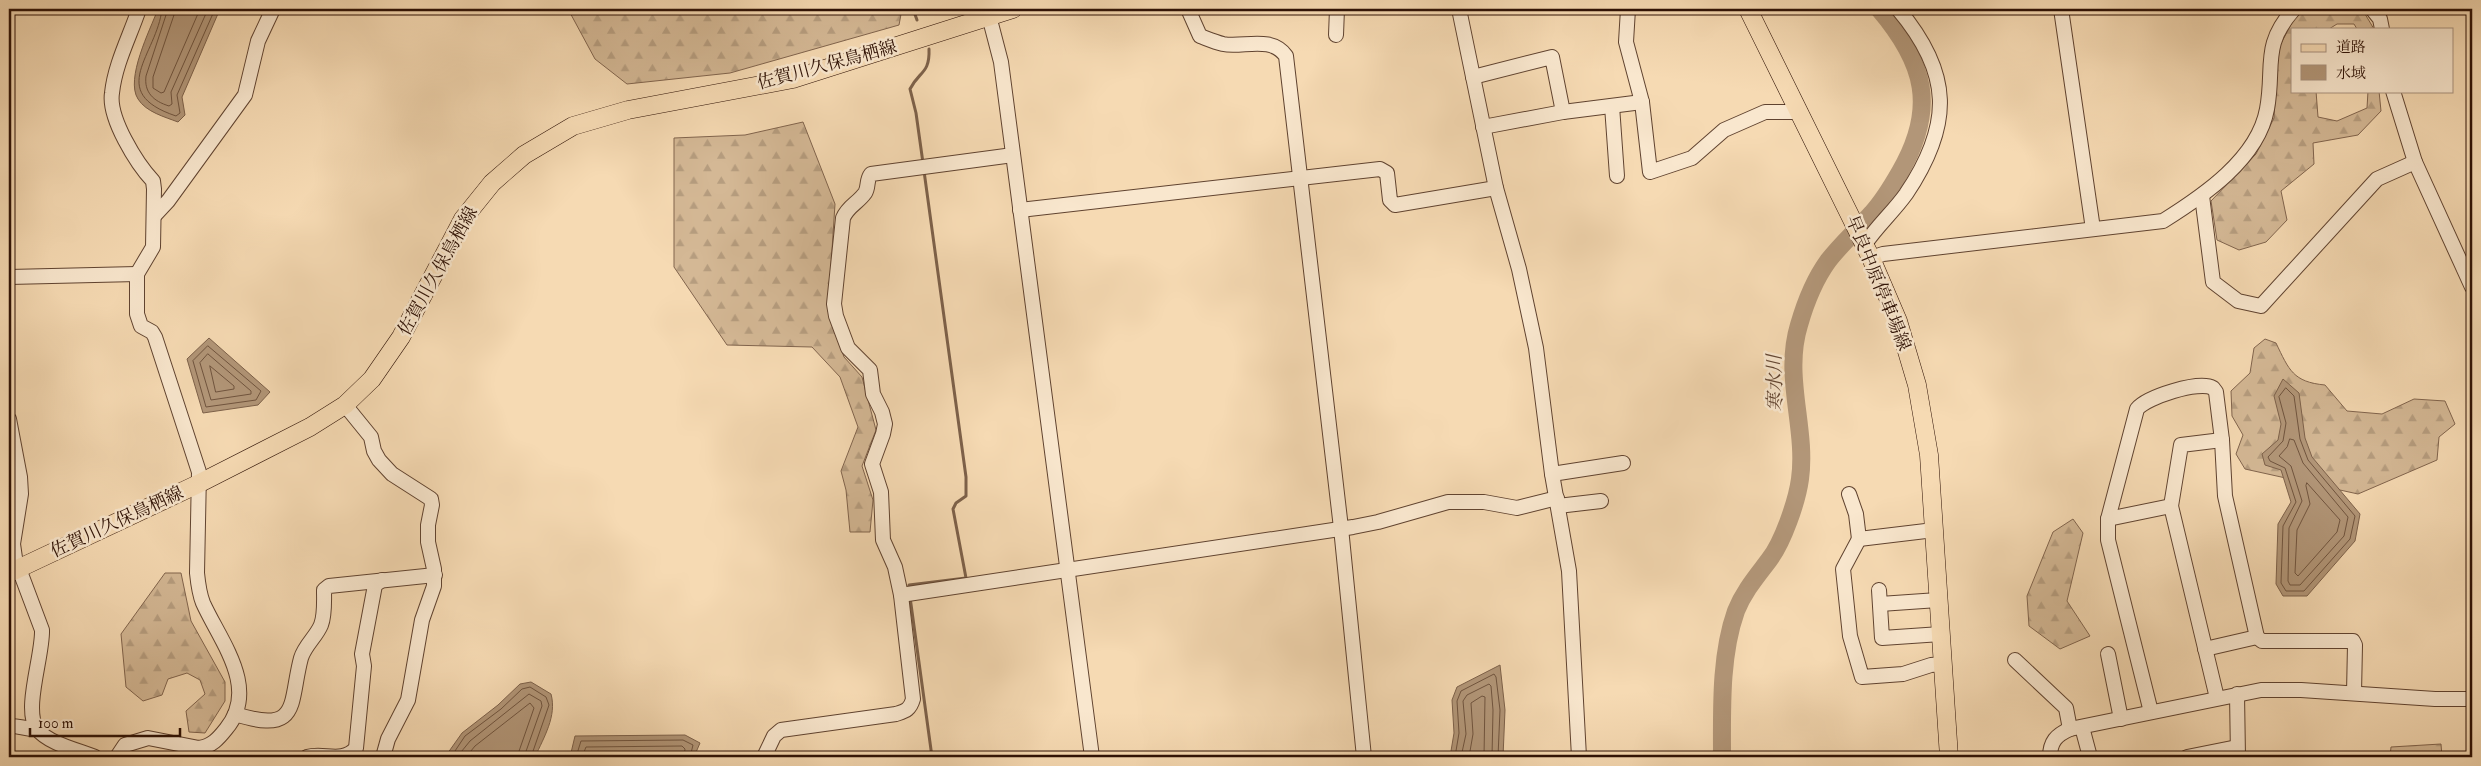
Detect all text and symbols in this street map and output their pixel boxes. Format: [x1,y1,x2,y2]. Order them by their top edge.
legend [2291,28,2454,92]
street label: 佐賀川久保鳥栖線 [754,35,900,95]
text: 道路 [2336,38,2366,57]
text: 水域 [2336,64,2366,83]
street label: 佐賀川久保鳥栖線 [393,202,483,340]
street label: 早良中原停車場線 [1840,212,1916,354]
water label: 寒水川 [1762,352,1787,412]
street label: 佐賀川久保鳥栖線 [47,481,187,563]
scale bar [30,706,180,738]
text: 100 m [38,714,74,733]

